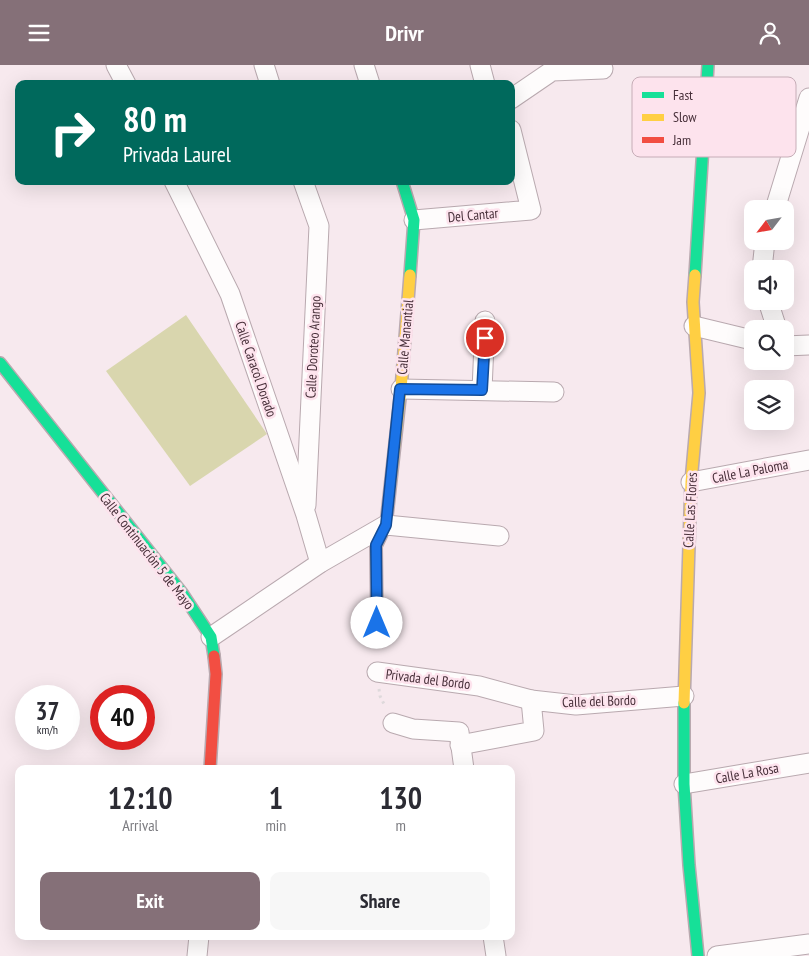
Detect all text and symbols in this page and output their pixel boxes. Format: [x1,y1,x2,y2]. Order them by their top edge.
icon: menu [25,19,53,47]
text: Drivr [385,19,424,47]
icon: person [756,19,784,47]
legend [632,77,796,157]
text: Fast [673,86,693,104]
text: 80 m [123,96,187,142]
icon: right [40,100,105,165]
text: Slow [673,108,697,126]
text: Jam [672,131,691,149]
text: Privada Laurel [123,140,231,168]
north arrow [744,200,794,250]
map controls [744,200,794,430]
street label: Del Cantar [447,204,499,226]
button: sound [744,260,794,310]
street label: Calle Doroteo Arango [301,295,325,399]
street label: Calle Manantial [393,298,417,375]
pin [464,317,506,359]
street label: Calle Caracol Dorado [231,319,281,419]
button: search [744,320,794,370]
icon: arrive [471,324,499,352]
button: layers [744,380,794,430]
street label: Calle La Paloma [711,455,789,487]
street label: Calle Las Flores [679,472,701,548]
street label: Calle Continuación 5 de Mayo [96,489,198,613]
position arrow [350,596,402,648]
street label: Privada del Bordo [385,665,471,693]
speed limit sign: 40 [90,685,155,750]
street label: Calle del Bordo [562,691,636,711]
text: 37 [36,695,59,727]
text: km/h [37,722,58,737]
street label: Calle La Rosa [714,759,780,787]
text: 12:10 [108,778,173,817]
text: 1 [269,778,283,817]
text: 130 [379,778,422,817]
text: Arrival [122,815,158,835]
text: min [265,815,286,835]
text: m [395,815,406,835]
button: Exit [40,872,260,930]
button: Share [270,872,490,930]

